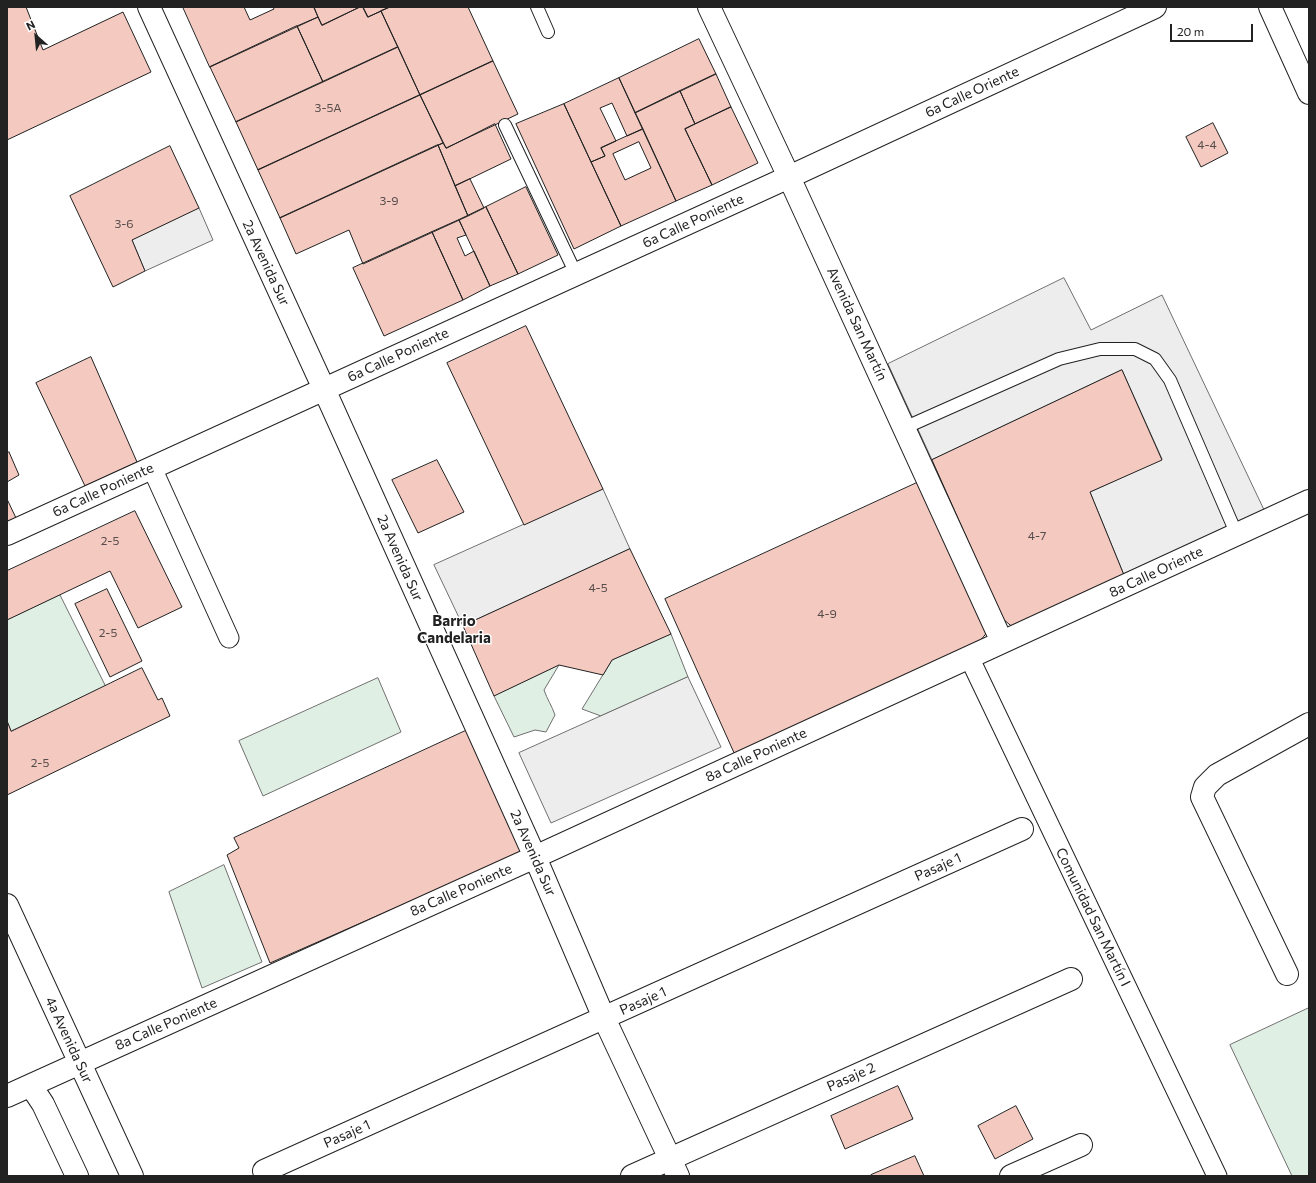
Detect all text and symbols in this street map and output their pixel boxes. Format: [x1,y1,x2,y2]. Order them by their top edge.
north arrow [16,16,56,56]
scale bar [1172,16,1255,42]
text: N [24,17,37,33]
text: 20 m [1177,24,1204,38]
street label: 6a Calle Oriente [922,63,1022,121]
house number: 3-5A [315,101,341,115]
house number: 4-4 [1197,138,1217,152]
street label: 6a Calle Poniente [640,190,746,252]
house number: 3-9 [379,194,399,208]
house number: 3-6 [114,217,134,231]
street label: 2a Avenida Sur [239,218,293,308]
street label: Avenida San Martín [823,265,891,383]
street label: 6a Calle Poniente [345,324,451,386]
street label: 6a Calle Poniente [50,459,156,521]
street label: 2a Avenida Sur [374,512,426,604]
house number: 4-7 [1028,529,1046,543]
house number: 2-5 [101,534,119,548]
street label: 8a Calle Oriente [1106,543,1206,601]
house number: 4-5 [588,581,608,595]
house number: 4-9 [817,607,837,621]
district label: Barrio Candelaria [417,612,491,647]
house number: 2-5 [99,626,117,640]
street label: 8a Calle Poniente [703,724,809,786]
house number: 2-5 [31,756,49,770]
street label: 2a Avenida Sur [507,807,559,899]
street label: Comunidad San Martín I [1052,845,1134,989]
street label: Pasaje 1 [912,849,964,885]
street label: 8a Calle Poniente [408,860,514,920]
street label: Pasaje 1 [617,983,669,1019]
street label: 4a Avenida Sur [42,994,96,1086]
street label: 8a Calle Poniente [113,994,219,1054]
street label: Pasaje 2 [824,1059,878,1095]
street label: Pasaje 1 [321,1116,373,1152]

